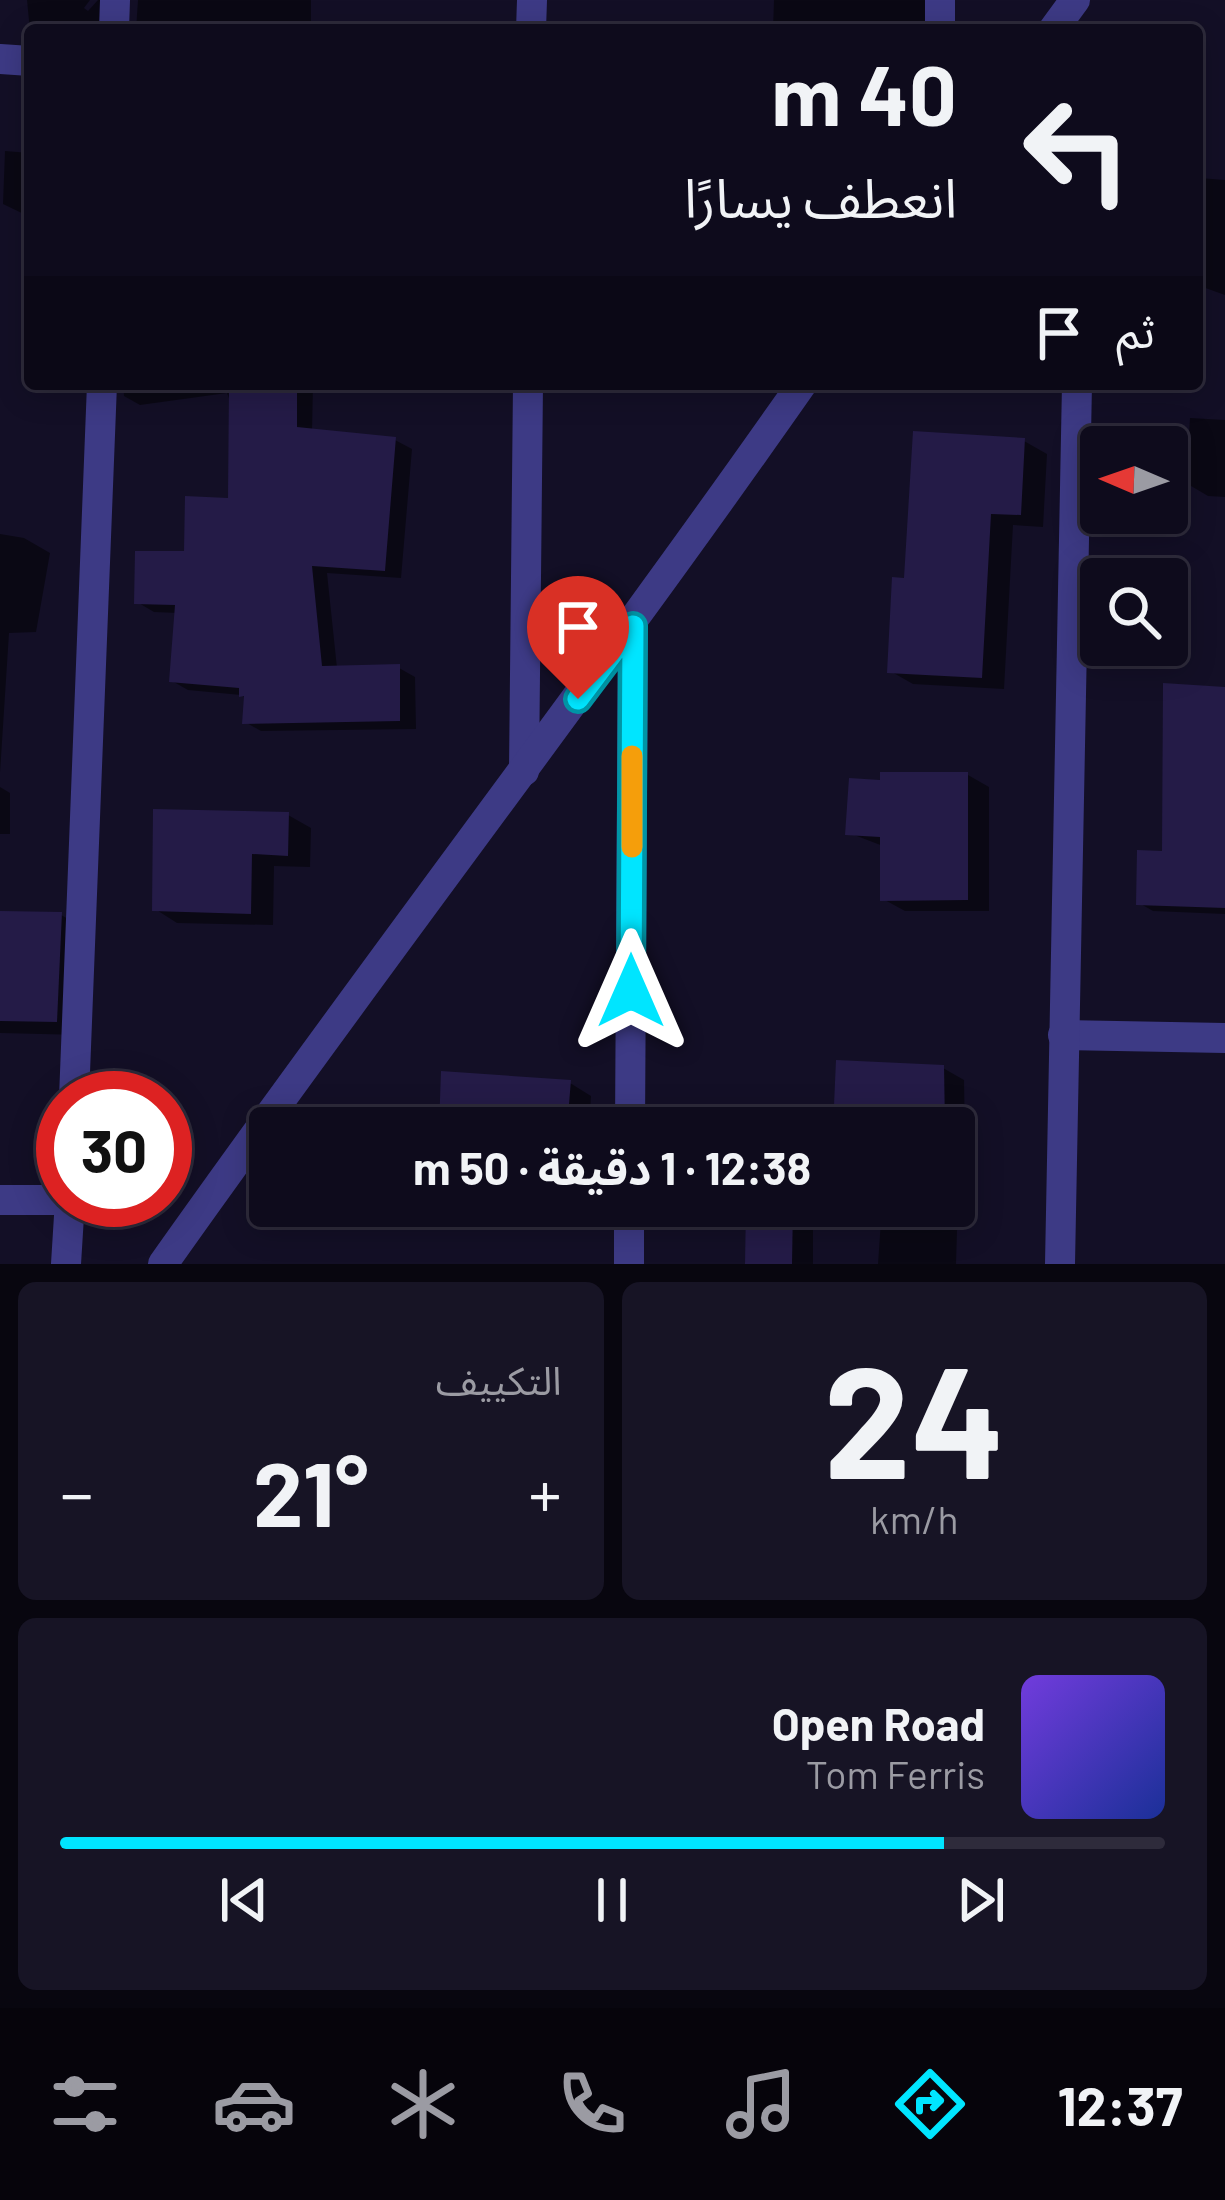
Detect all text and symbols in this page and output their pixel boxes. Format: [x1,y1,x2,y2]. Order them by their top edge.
text: 40 m [771,42,957,143]
icon: left [999,72,1155,228]
text: انعطف يسارًا [684,164,957,229]
icon: arrive [1026,300,1092,366]
text: ثم [1116,303,1155,357]
north arrow [1080,426,1188,534]
map controls [1080,426,1188,666]
button: search [1080,558,1188,666]
pin [527,576,629,699]
icon: arrive [545,594,611,660]
position arrow [568,928,694,1054]
speed limit sign: 30 [36,1071,192,1227]
text: 12:38 · 1 دقيقة · 50 m [413,1140,811,1194]
text: 24 [823,1323,1005,1510]
text: التكييف [436,1356,562,1403]
text: 21° [253,1437,369,1545]
text: − [60,1452,93,1531]
text: + [529,1452,562,1531]
text: km/h [870,1495,958,1542]
text: Open Road [772,1696,985,1750]
text: Tom Ferris [806,1750,985,1797]
icon: previous [211,1867,277,1933]
icon: pause [579,1867,645,1933]
icon: next [948,1867,1014,1933]
icon: filters [43,2062,127,2146]
icon: car [212,2062,296,2146]
icon: climate [381,2062,465,2146]
icon: phone [550,2062,634,2146]
icon: music [719,2062,803,2146]
icon: directions [888,2062,972,2146]
text: 12:37 [1057,2072,1182,2137]

